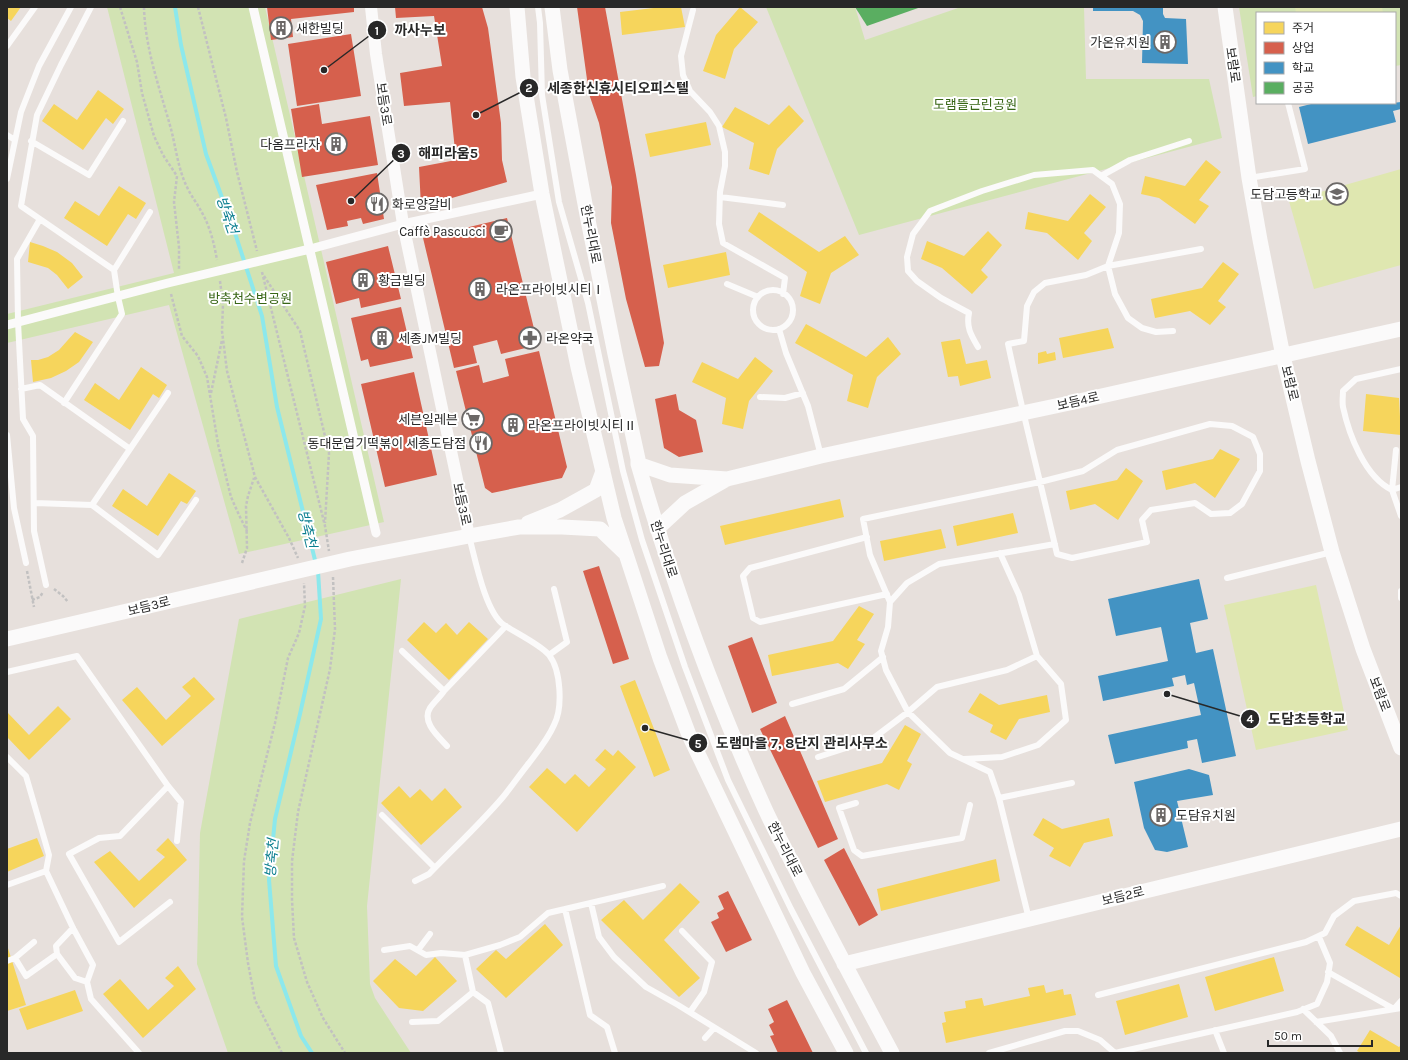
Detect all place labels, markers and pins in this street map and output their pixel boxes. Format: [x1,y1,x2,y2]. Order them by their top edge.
building icon: 새한빌딩 [268,15,294,41]
callout: 까사누보 [367,17,454,43]
place label: 새한빌딩 [296,21,344,36]
building icon: 가온유치원 [1152,29,1178,55]
place label: 가온유치원 [1090,35,1150,50]
callout: 세종한신휴시티오피스텔 [519,75,697,101]
building icon: 다옴프라자 [323,131,349,157]
place label: 다옴프라자 [260,137,320,152]
callout: 해피라움5 [391,140,486,166]
school or university icon: 도담고등학교 [1324,181,1350,207]
place label: 도담고등학교 [1250,187,1322,202]
restaurant icon: 화로양갈비 [364,191,390,217]
place label: 화로양갈비 [392,197,452,212]
cafe icon: Caffè Pascucci [488,218,514,244]
place label: Caffè Pascucci [399,224,486,239]
building icon: 황금빌딩 [350,267,376,293]
place label: 황금빌딩 [378,273,426,288]
building icon: 라온프라이빗시티Ⅰ [467,276,493,302]
place label: 라온프라이빗시티Ⅰ [496,282,605,297]
building icon: 세종JM빌딩 [369,325,395,351]
pharmacy icon: 라온약국 [517,325,543,351]
place label: 세종JM빌딩 [398,331,462,346]
place label: 라온약국 [546,331,594,346]
supermarket icon: 세븐일레븐 [460,406,486,432]
place label: 세븐일레븐 [398,412,458,427]
building icon: 라온프라이빗시티Ⅱ [500,412,526,438]
place label: 라온프라이빗시티Ⅱ [528,418,637,433]
restaurant icon: 동대문엽기떡볶이 세종도담점 [468,430,494,456]
place label: 동대문엽기떡볶이 세종도담점 [307,436,466,451]
callout: 도담초등학교 [1240,706,1353,732]
callout: 도램마을 7, 8단지 관리사무소 [688,730,896,756]
building icon: 도담유치원 [1148,802,1174,828]
place label: 도담유치원 [1176,808,1236,823]

